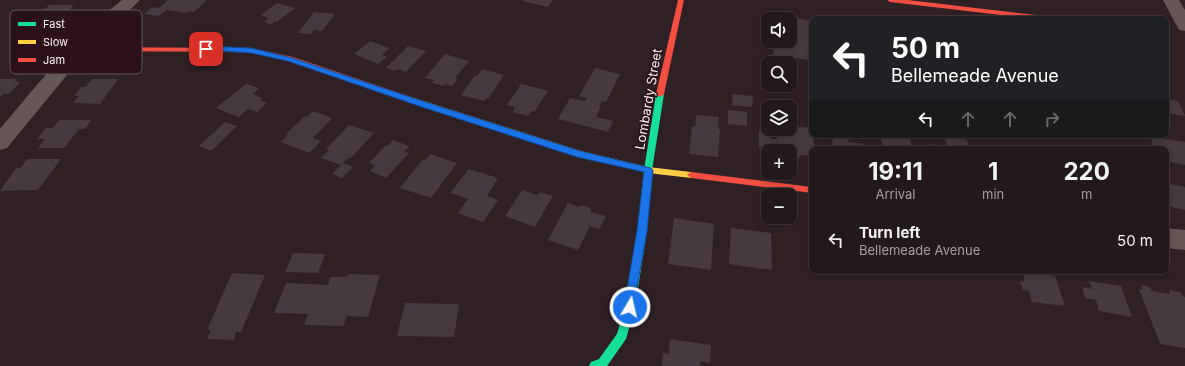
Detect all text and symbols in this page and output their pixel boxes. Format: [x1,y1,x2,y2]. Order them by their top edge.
legend [10,10,142,74]
map controls [761,12,797,224]
button: sound [761,12,797,48]
text: Fast [43,17,65,31]
text: 50 m [891,31,960,65]
pin [189,32,223,66]
icon: left [825,32,877,84]
text: Slow [43,35,68,49]
icon: arrive [195,38,217,60]
street label: Lombardy Street [631,47,665,151]
text: Jam [43,53,65,67]
button: search [761,56,797,92]
text: Bellemeade Avenue [891,65,1059,86]
button: layers [761,100,797,136]
icon: left [915,108,937,130]
icon: ahead [957,108,979,130]
icon: ahead [999,108,1021,130]
icon: right [1041,108,1063,130]
button: + [761,144,797,180]
text: 19:11 [868,157,923,186]
text: 1 [988,157,998,186]
text: 220 [1063,157,1110,186]
text: Arrival [875,186,916,202]
text: min [982,186,1004,202]
text: m [1081,186,1092,202]
button: − [761,188,797,224]
text: Turn left [859,223,920,242]
icon: left [825,229,847,251]
text: 50 m [1117,231,1153,250]
text: Bellemeade Avenue [859,242,980,258]
position arrow [609,286,651,328]

